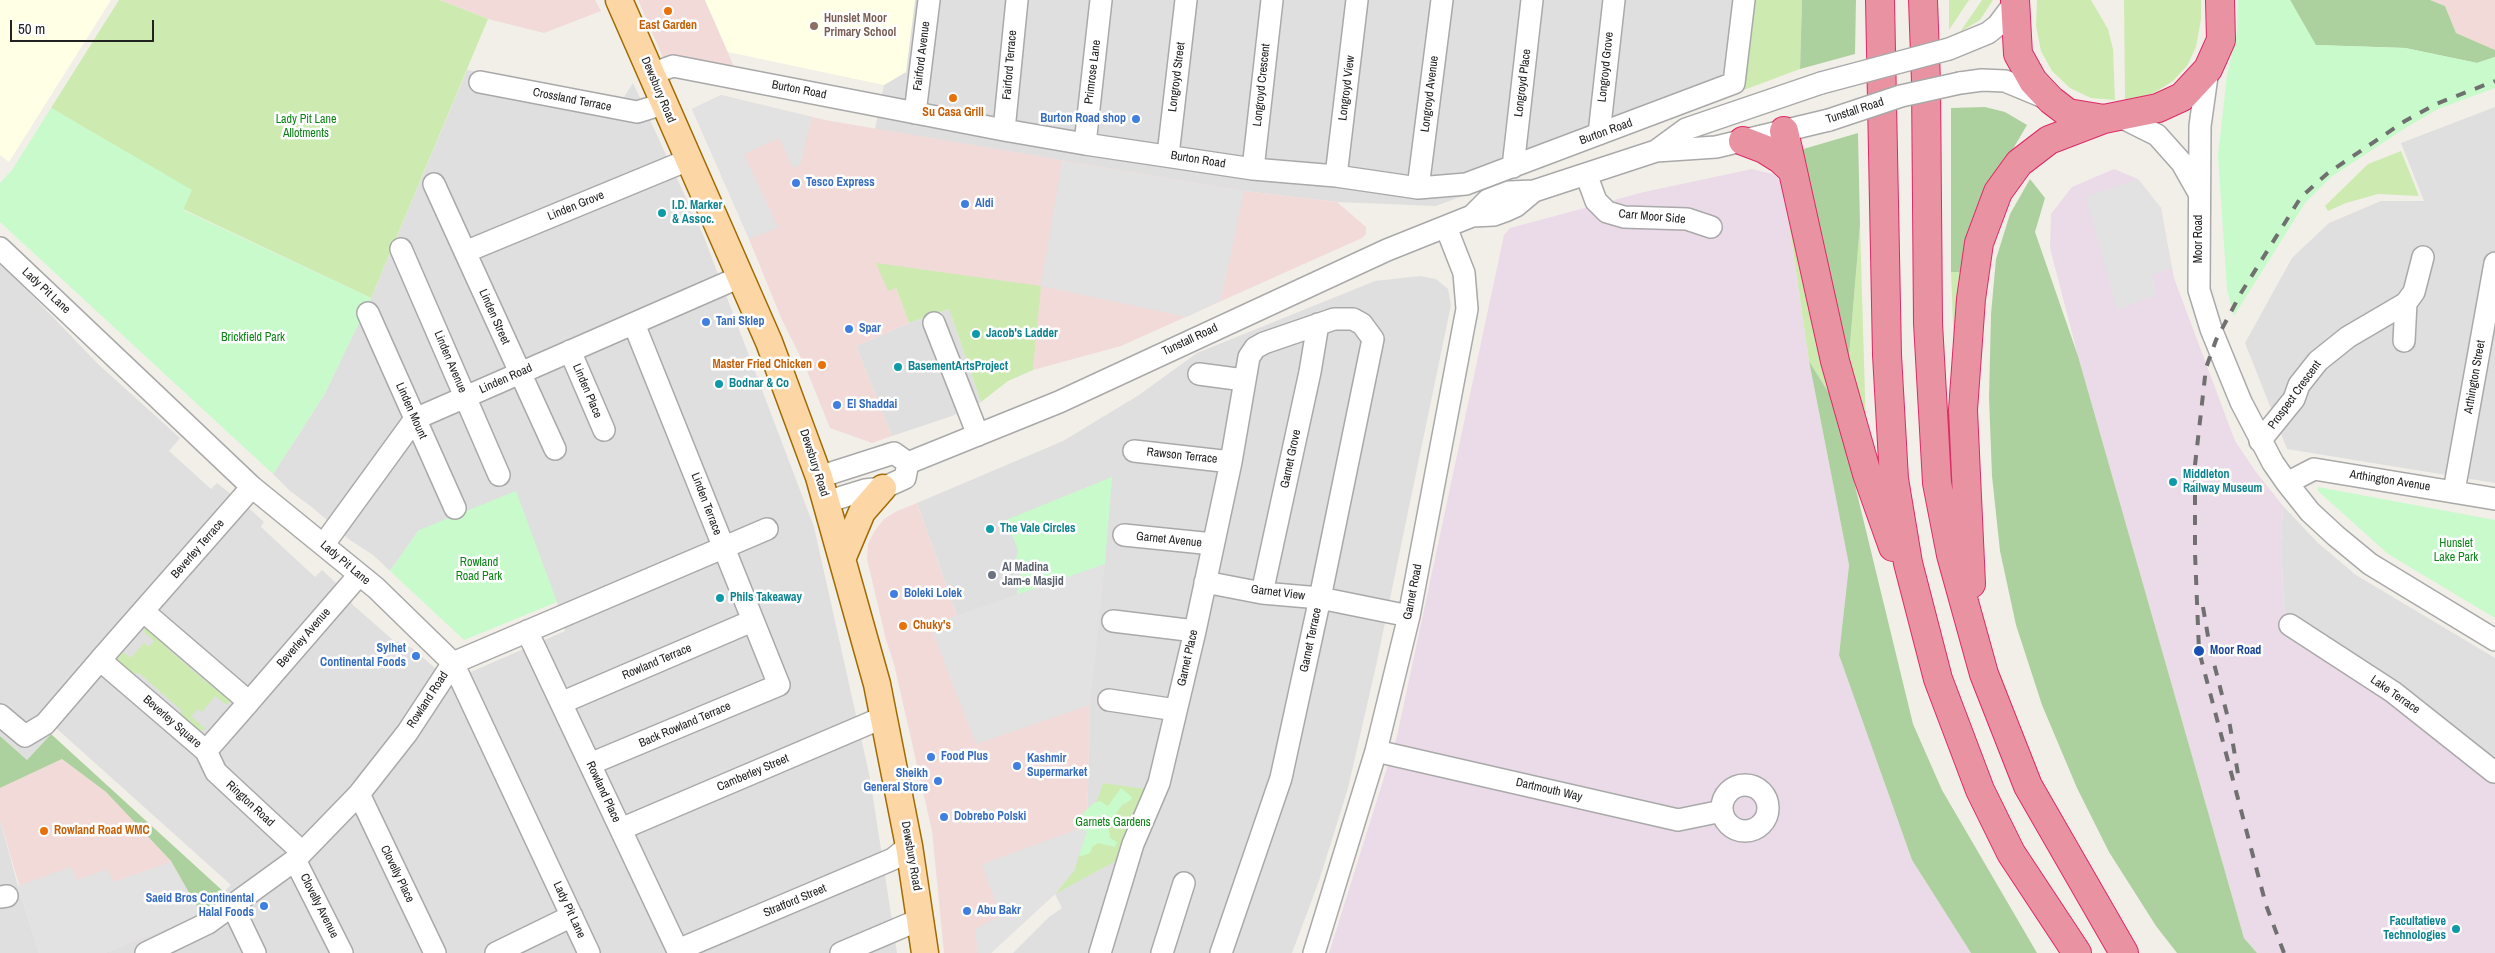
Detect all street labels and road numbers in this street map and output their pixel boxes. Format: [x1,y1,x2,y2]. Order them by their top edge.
street label: Fairford Avenue [911,20,933,92]
street label: Fairford Terrace [1000,30,1020,100]
street label: Longroyd Grove [1595,31,1617,103]
street label: Primrose Lane [1082,39,1104,105]
street label: Longroyd Street [1166,41,1188,113]
street label: Longroyd Crescent [1250,43,1274,127]
street label: Longroyd Place [1512,48,1534,118]
street label: Dewsbury Road [638,55,678,125]
street label: Longroyd View [1336,55,1358,121]
street label: Longroyd Avenue [1418,55,1442,133]
street label: Burton Road [771,78,827,102]
street label: Crossland Terrace [531,85,613,115]
street label: Tunstall Road [1824,95,1886,127]
street label: Burton Road [1578,116,1634,148]
street label: Burton Road [1170,149,1226,171]
street label: Linden Grove [546,188,606,224]
street label: Carr Moor Side [1618,207,1686,227]
street label: Moor Road [2192,215,2206,263]
street label: Lady Pit Lane [19,265,73,317]
street label: Linden Street [475,287,513,347]
street label: Tunstall Road [1160,321,1220,359]
street label: Linden Avenue [430,329,470,395]
street label: Arthington Street [2461,339,2489,415]
street label: Prospect Crescent [2265,358,2325,432]
street label: Linden Road [477,361,535,397]
street label: Linden Place [569,362,605,420]
street label: Linden Mount [392,381,430,441]
street label: Dewsbury Road [796,427,832,499]
street label: Garnet Grove [1278,428,1304,490]
street label: Rawson Terrace [1146,445,1218,467]
street label: Arthington Avenue [2349,468,2431,494]
street label: Linden Terrace [688,471,724,537]
street label: Beverley Terrace [168,516,228,582]
street label: Garnet Avenue [1135,529,1203,551]
street label: Lady Pit Lane [317,538,373,588]
street label: Garnet Road [1401,563,1425,621]
street label: Garnet View [1250,583,1306,603]
street label: Beverley Avenue [274,605,334,671]
street label: Garnet Terrace [1297,606,1325,674]
street label: Garnet Place [1175,628,1201,688]
street label: Rowland Terrace [620,641,694,683]
street label: Rowland Road [404,669,452,731]
street label: Lake Terrace [2368,673,2422,717]
street label: Beverley Square [140,693,204,751]
street label: Back Rowland Terrace [637,699,733,751]
street label: Camberley Street [715,751,791,795]
street label: Rowland Place [583,759,623,825]
street label: Dartmouth Way [1514,775,1584,805]
street label: Rington Road [223,778,277,830]
street label: Dewsbury Road [898,820,924,892]
street label: Clovelly Place [377,843,417,905]
street label: Clovelly Avenue [297,871,341,941]
street label: Lady Pit Lane [550,879,588,941]
street label: Stratford Street [761,881,829,921]

